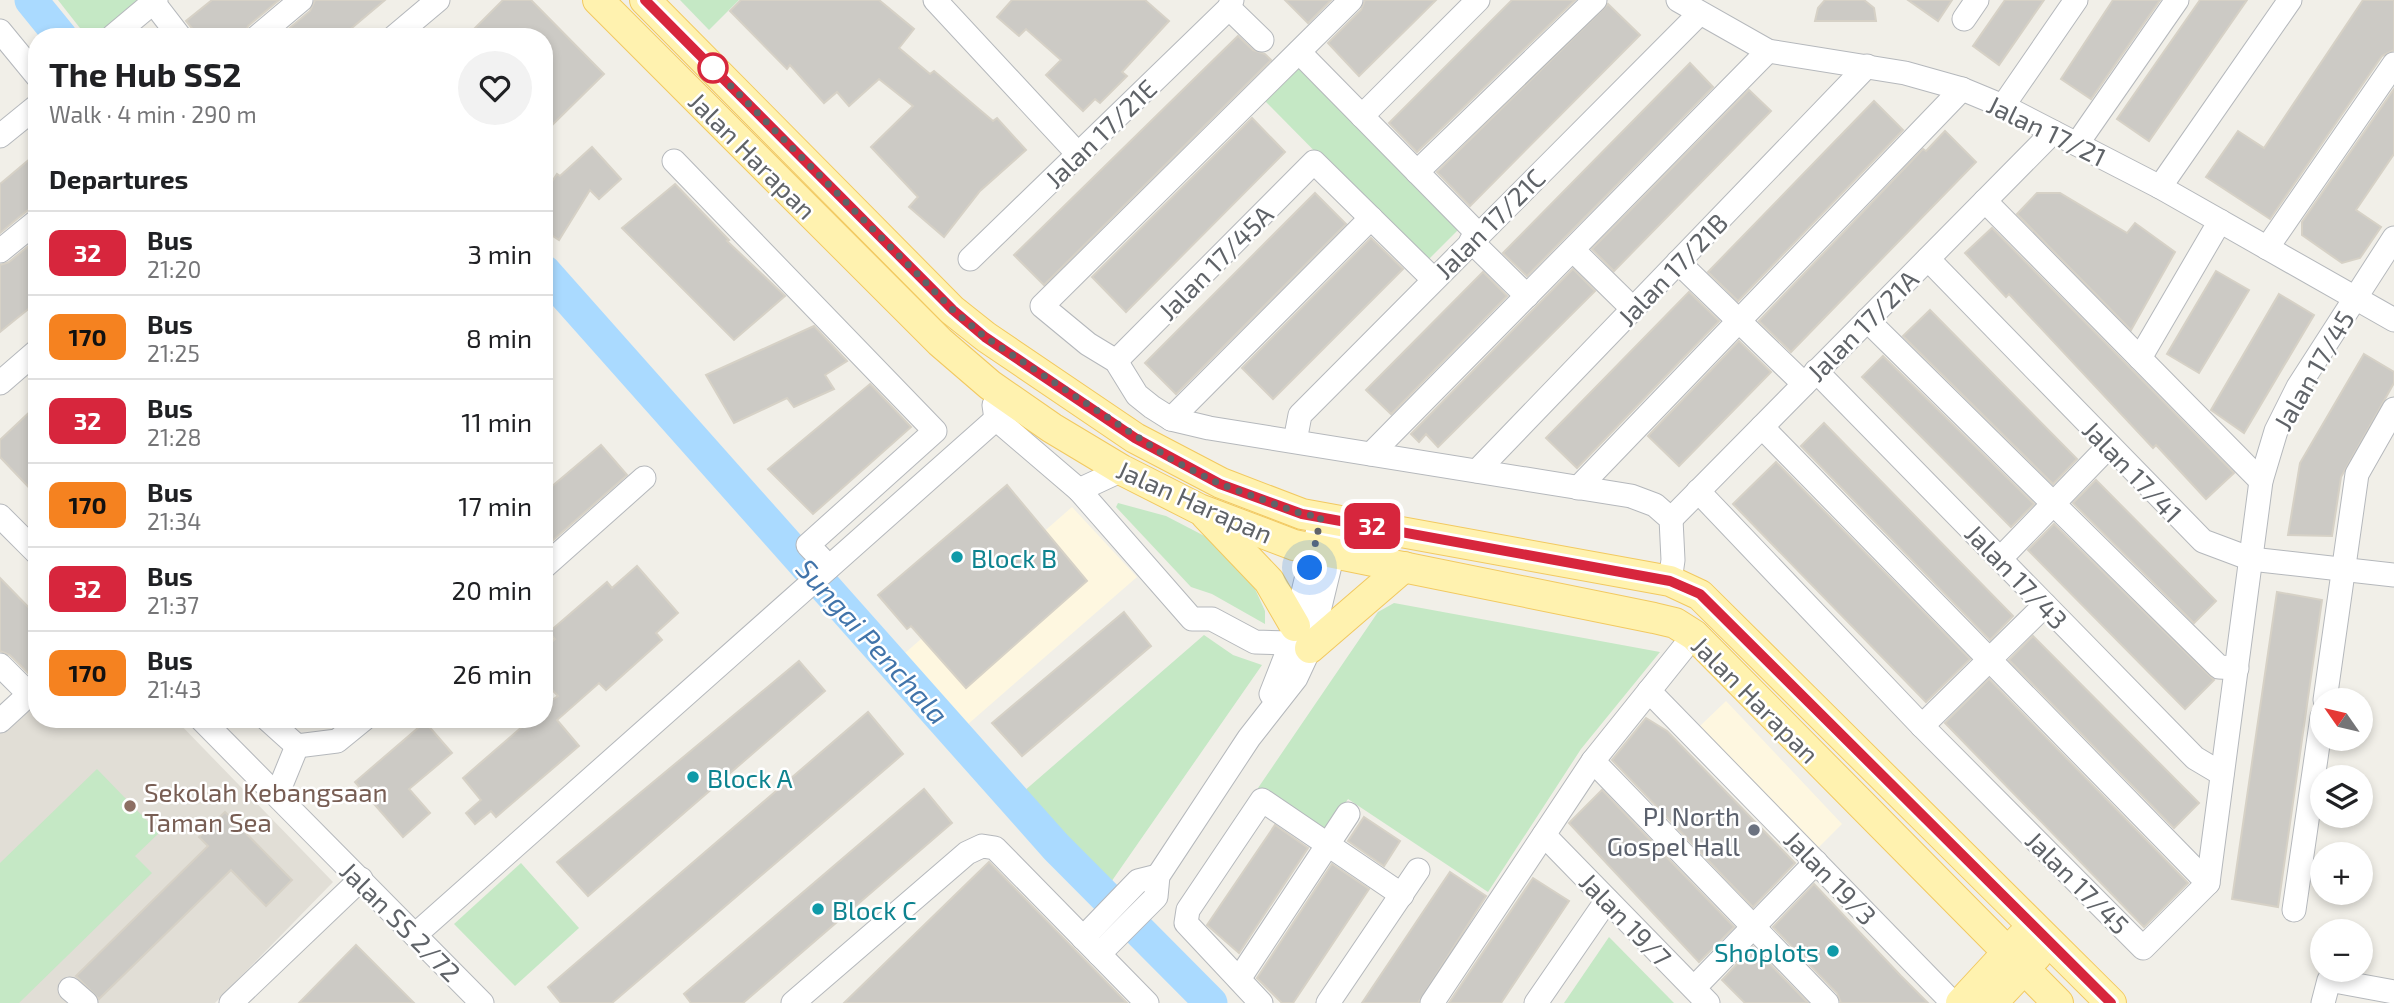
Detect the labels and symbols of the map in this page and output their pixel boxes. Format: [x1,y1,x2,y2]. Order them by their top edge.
unlabelled marker [698,53,728,83]
street label: Jalan 17/21E [1038,72,1162,194]
street label: Jalan Harapan [683,85,823,225]
street label: Jalan 17/21 [1983,88,2111,172]
street label: Jalan 17/21C [1428,162,1550,284]
street label: Jalan 17/45A [1151,198,1279,326]
street label: Jalan 17/21B [1611,206,1733,332]
street label: Jalan 17/21A [1800,263,1924,387]
street label: Jalan 17/45 [2266,305,2360,435]
street label: Jalan 17/41 [2077,414,2189,528]
street label: Jalan Harapan [1112,453,1278,549]
line badge: 32 [1340,503,1404,549]
street label: Jalan 17/43 [1959,517,2075,635]
place label: Block B [971,542,1057,573]
marker: Block B [949,549,965,565]
your location [1292,550,1327,585]
water label: Sungai Penchala [790,551,956,731]
street label: Jalan Harapan [1686,629,1826,769]
north arrow [2310,688,2373,751]
place label: Block A [707,762,793,793]
marker: Block A [685,769,701,785]
place label: Sekolah Kebangsaan Taman Sea [144,776,388,837]
marker: Sekolah Kebangsaan Taman Sea [122,798,138,814]
place label: PJ North Gospel Hall [1607,800,1740,861]
marker: PJ North Gospel Hall [1746,822,1762,838]
street label: Jalan 19/3 [1778,823,1884,931]
street label: Jalan 17/45 [2020,824,2136,940]
street label: Jalan SS 2/72 [335,855,467,987]
street label: Jalan 19/7 [1574,866,1678,972]
place label: Block C [832,894,917,925]
marker: Block C [810,901,826,917]
place label: Shoplots [1714,936,1819,967]
marker: Shoplots [1825,943,1841,959]

